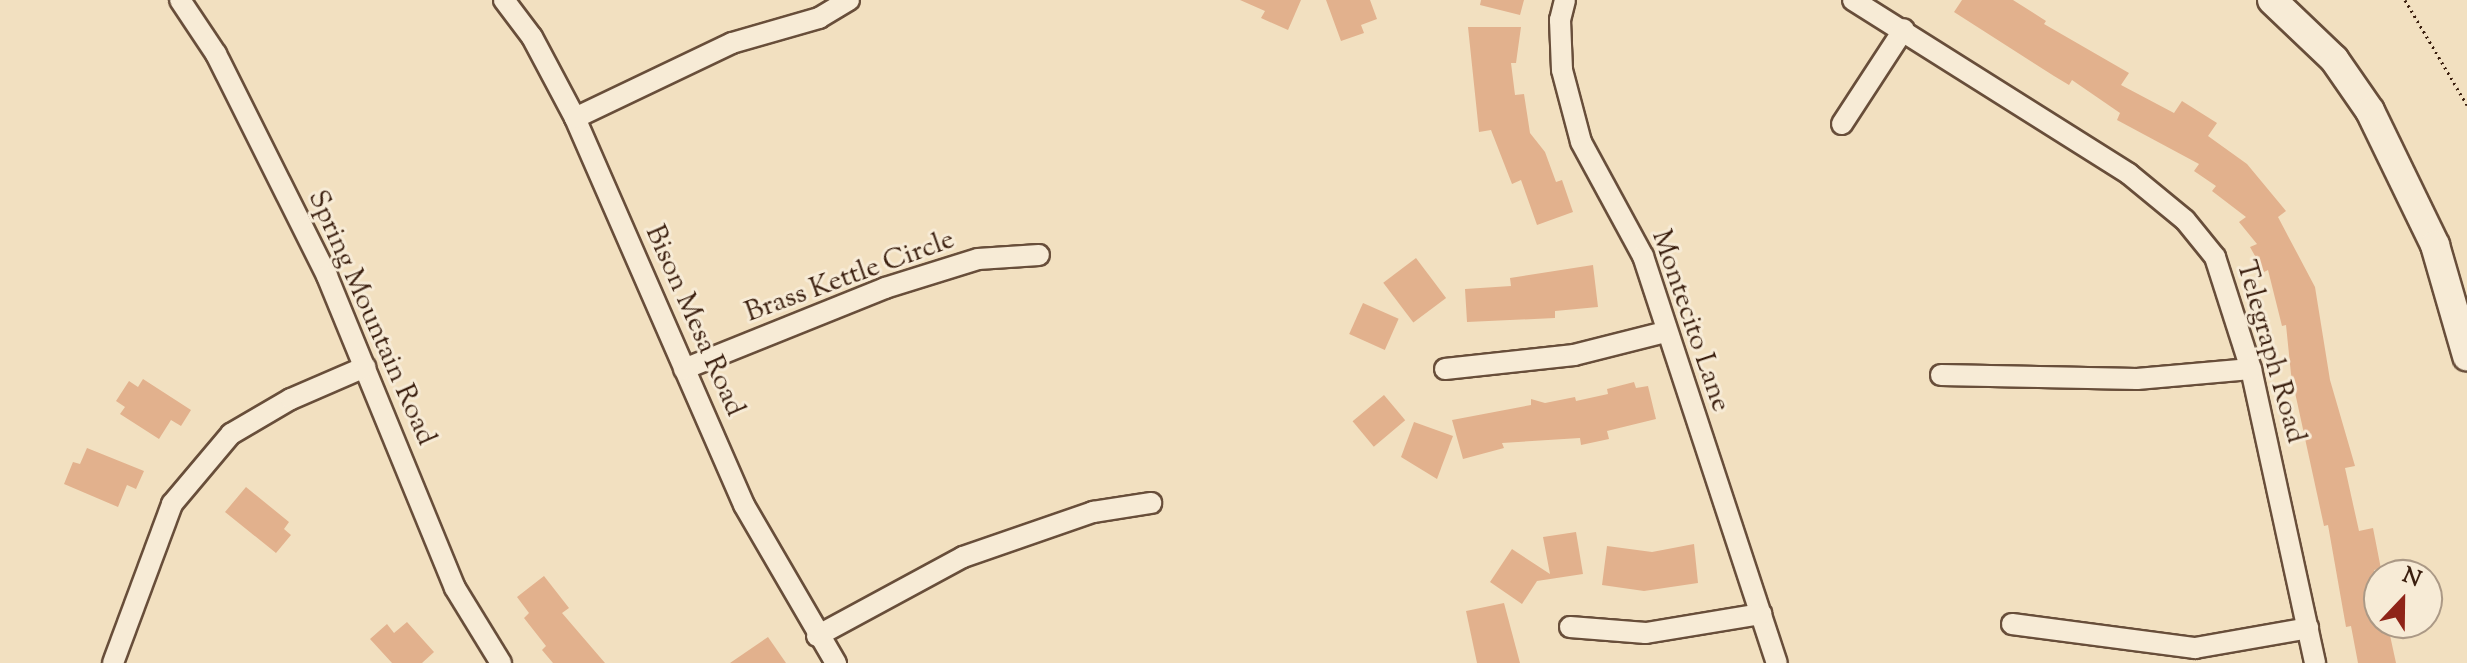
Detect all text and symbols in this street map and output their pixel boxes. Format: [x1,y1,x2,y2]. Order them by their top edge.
street label: Spring Mountain Road [300,185,442,451]
street label: Bison Mesa Road [637,220,751,422]
street label: Brass Kettle Circle [741,224,959,330]
street label: Montecito Lane [1643,226,1737,416]
street label: Telegraph Road [2228,257,2312,447]
north arrow [2363,559,2443,639]
text: N [2397,560,2425,597]

